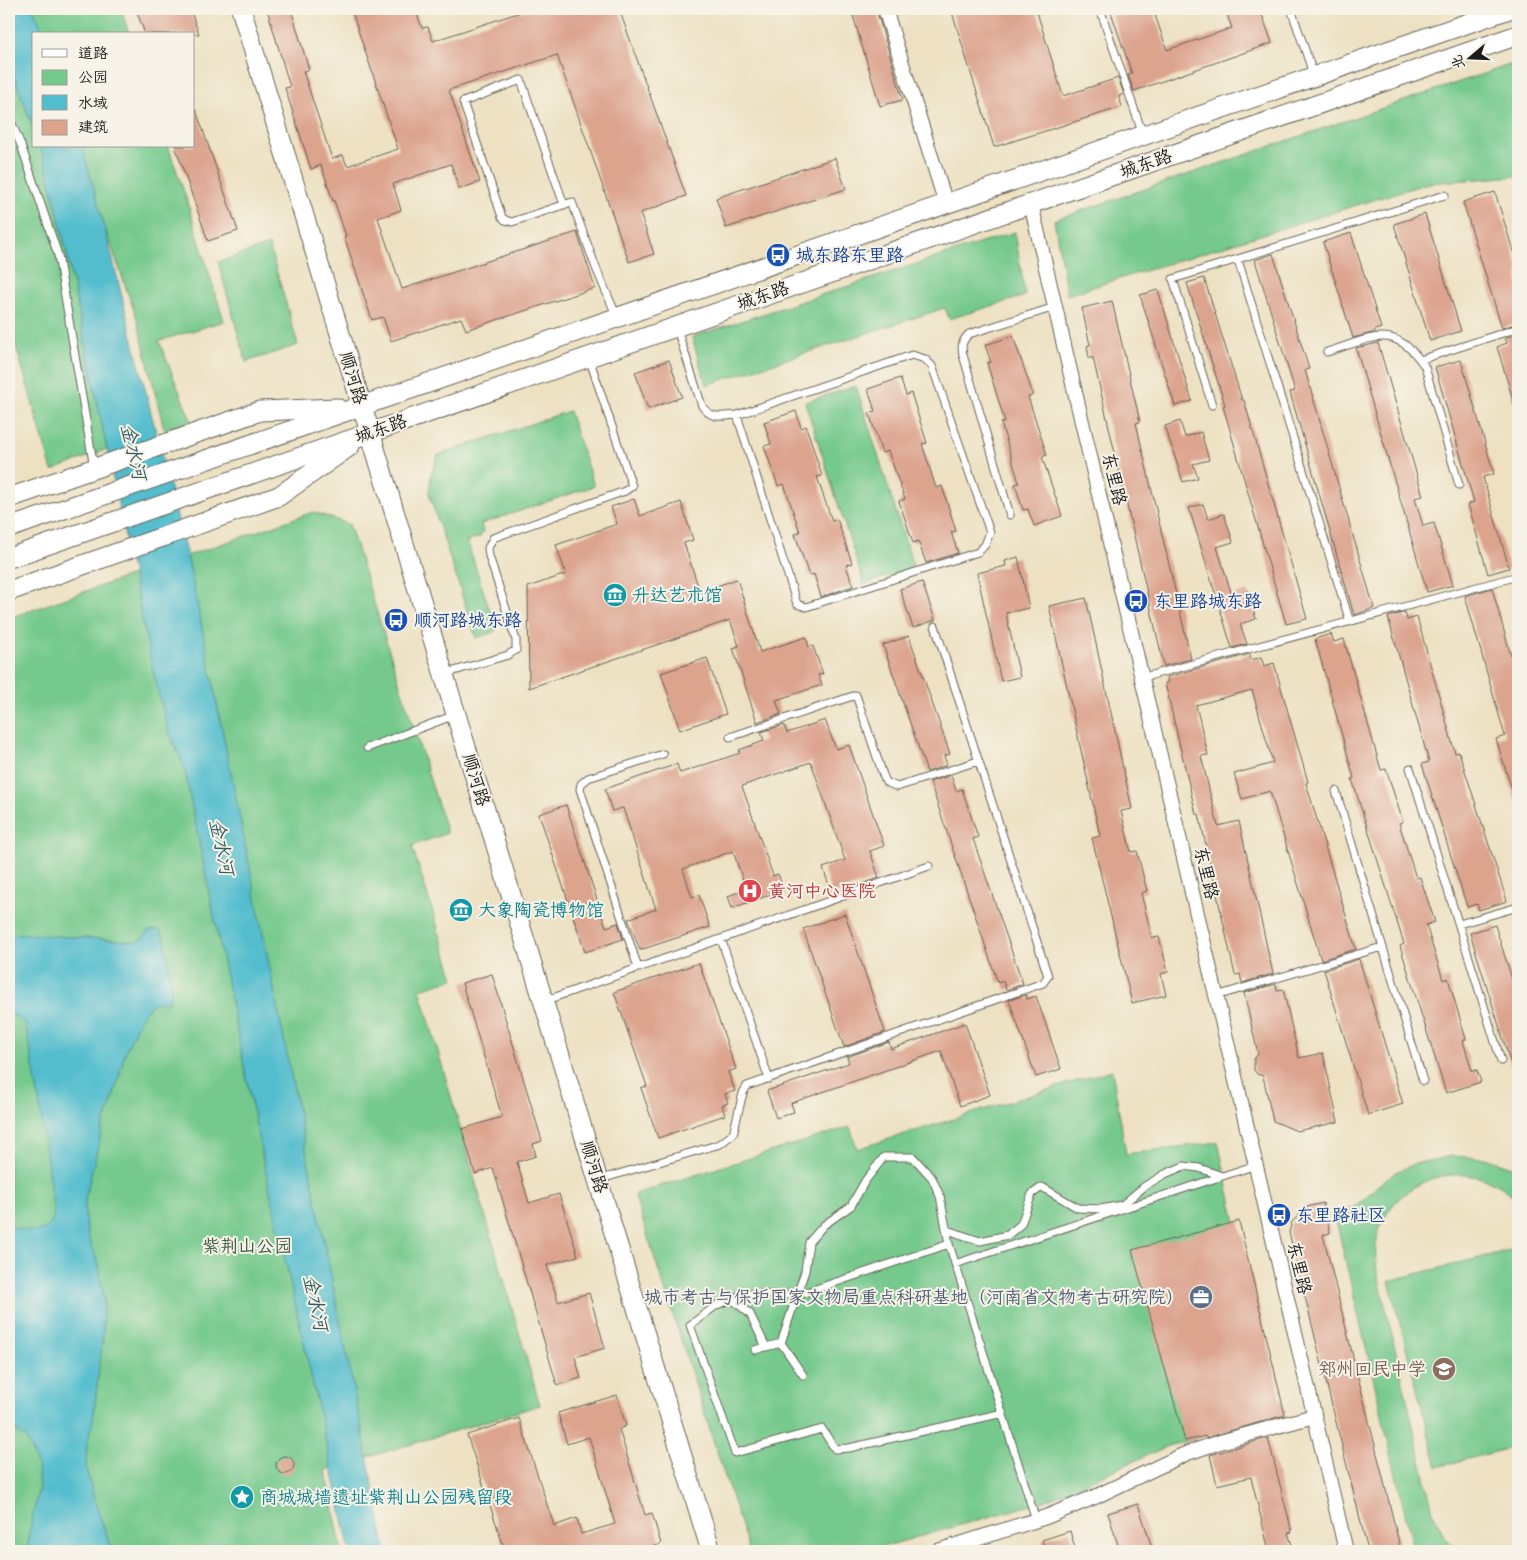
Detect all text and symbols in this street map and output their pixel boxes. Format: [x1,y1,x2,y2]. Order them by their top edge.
legend [32,32,195,148]
north arrow [1444,32,1494,82]
text: 道路 [78,44,108,63]
text: 北 [1448,53,1468,71]
text: 公园 [78,68,108,87]
text: 水域 [78,94,108,113]
text: 建筑 [78,118,108,137]
street label: 城东路 [1117,145,1175,183]
bus stop icon: 城东路东里路 [765,242,791,268]
place label: 城东路东里路 [796,245,904,266]
street label: 城东路 [734,277,792,315]
street label: 顺河路 [335,349,371,407]
street label: 城东路 [352,410,410,448]
water label: 金水河 [115,422,151,485]
street label: 东里路 [1098,450,1130,508]
museum icon: 升达艺术馆 [602,582,628,608]
place label: 升达艺术馆 [632,585,722,606]
bus stop icon: 东里路城东路 [1123,588,1149,614]
place label: 东里路城东路 [1154,591,1262,612]
bus stop icon: 顺河路城东路 [383,607,409,633]
place label: 顺河路城东路 [414,610,522,631]
street label: 顺河路 [458,751,494,809]
water label: 金水河 [204,817,239,880]
street label: 东里路 [1190,844,1222,902]
hospital icon: 黄河中心医院 [737,878,763,904]
place label: 黄河中心医院 [768,881,876,902]
museum icon: 大象陶瓷博物馆 [448,897,474,923]
place label: 大象陶瓷博物馆 [478,900,604,921]
street label: 顺河路 [576,1138,612,1196]
bus stop icon: 东里路社区 [1266,1202,1292,1228]
place label: 东里路社区 [1296,1205,1386,1226]
park label: 紫荆山公园 [202,1236,292,1257]
street label: 东里路 [1283,1239,1315,1297]
water label: 金水河 [298,1273,333,1336]
office icon: 城市考古与保护国家文物局重点科研基地（河南省文物考古研究院） [1188,1284,1214,1310]
place label: 城市考古与保护国家文物局重点科研基地（河南省文物考古研究院） [644,1287,1184,1308]
school or university icon: 郑州回民中学 [1431,1356,1457,1382]
place label: 郑州回民中学 [1318,1359,1426,1380]
place icon: 商城城墙遗址紫荆山公园残留段 [229,1484,255,1510]
place label: 商城城墙遗址紫荆山公园残留段 [260,1487,512,1508]

